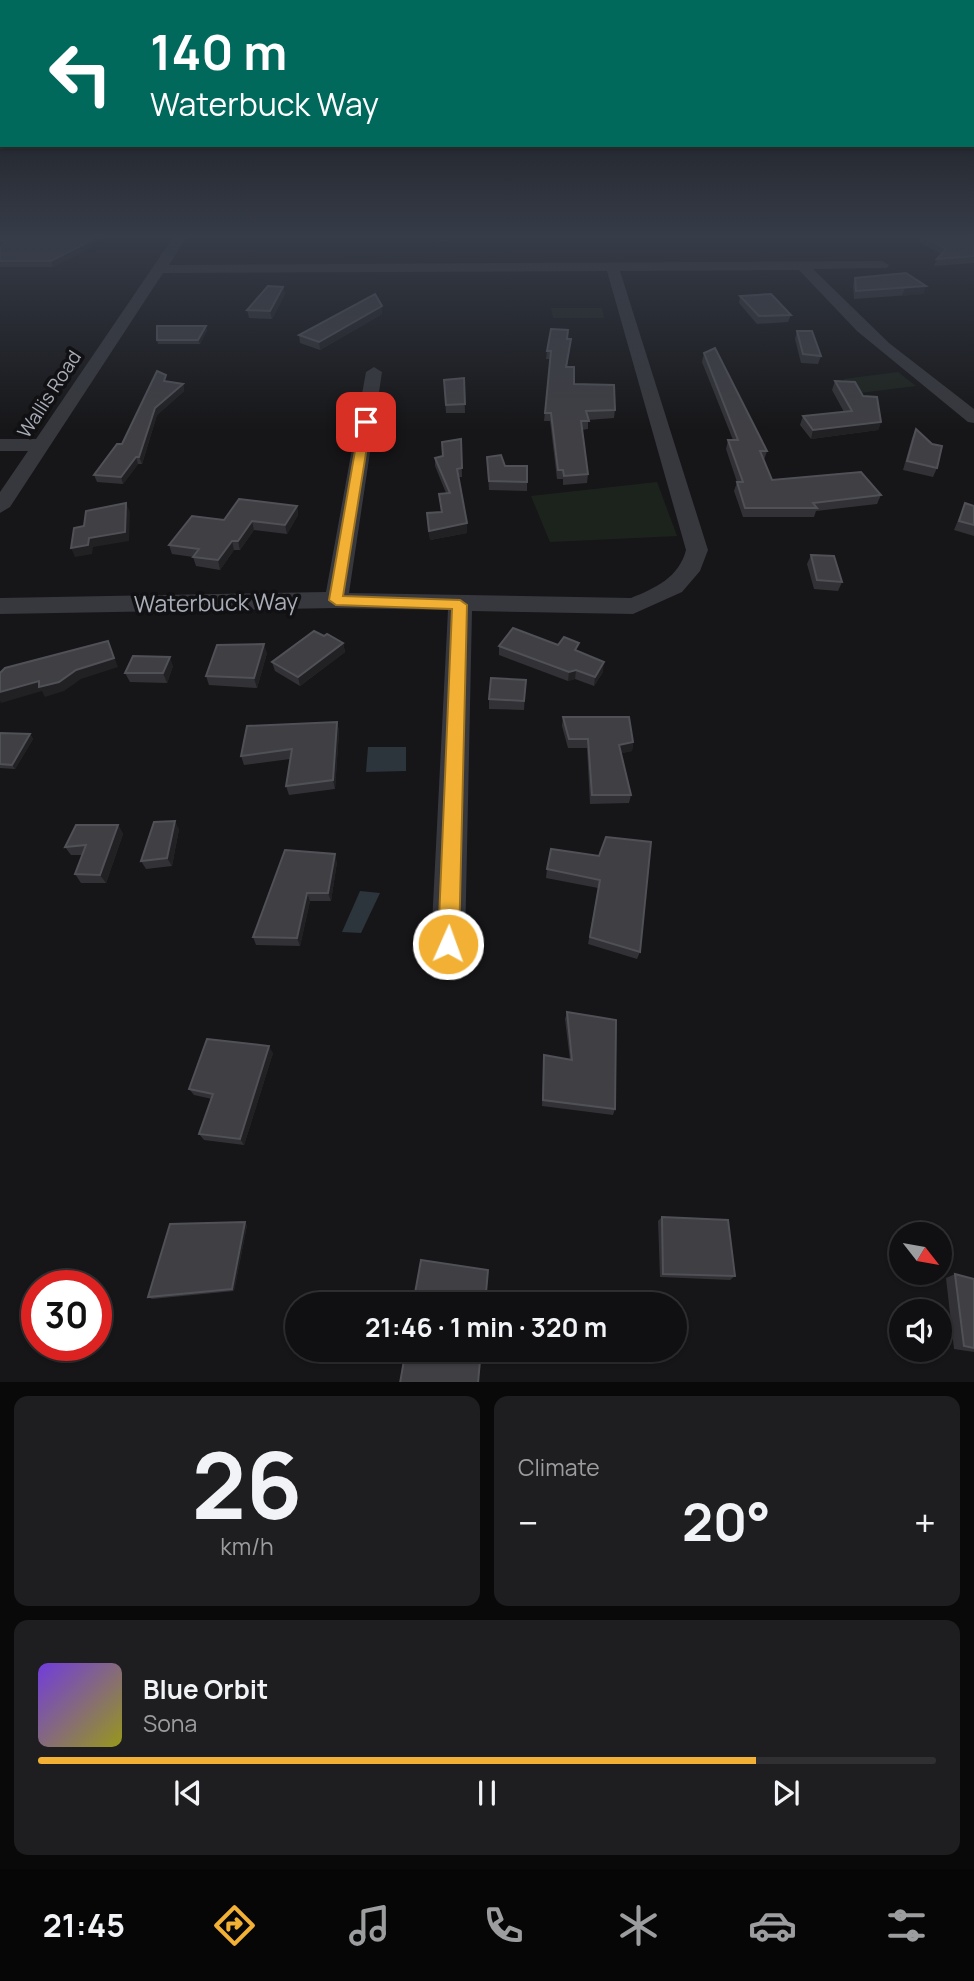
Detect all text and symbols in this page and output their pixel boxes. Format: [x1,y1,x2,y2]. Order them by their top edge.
text: 140 m [150,18,287,85]
icon: left [35,28,126,119]
text: Waterbuck Way [150,82,379,126]
street label: Wallis Road [11,345,87,443]
pin [336,392,396,452]
icon: arrive [347,403,385,441]
street label: Waterbuck Way [133,585,299,619]
position arrow [411,907,485,981]
north arrow [889,1222,952,1284]
map controls [889,1222,952,1362]
speed limit sign: 30 [21,1270,112,1361]
button: sound [889,1299,952,1362]
text: 21:46 · 1 min · 320 m [365,1309,607,1345]
text: 26 [192,1422,302,1546]
text: Climate [518,1451,600,1483]
text: 20° [682,1486,771,1557]
text: − [518,1496,539,1548]
text: + [914,1496,936,1548]
text: km/h [220,1530,274,1562]
text: Blue Orbit [143,1671,268,1707]
text: Sona [143,1707,197,1739]
icon: previous [169,1774,207,1812]
icon: pause [468,1774,506,1812]
icon: next [767,1774,805,1812]
icon: directions [210,1901,259,1950]
icon: music [345,1901,394,1950]
icon: phone [479,1901,528,1950]
icon: climate [614,1901,663,1950]
icon: car [748,1901,797,1950]
icon: filters [882,1901,931,1950]
text: 21:45 [43,1903,125,1947]

